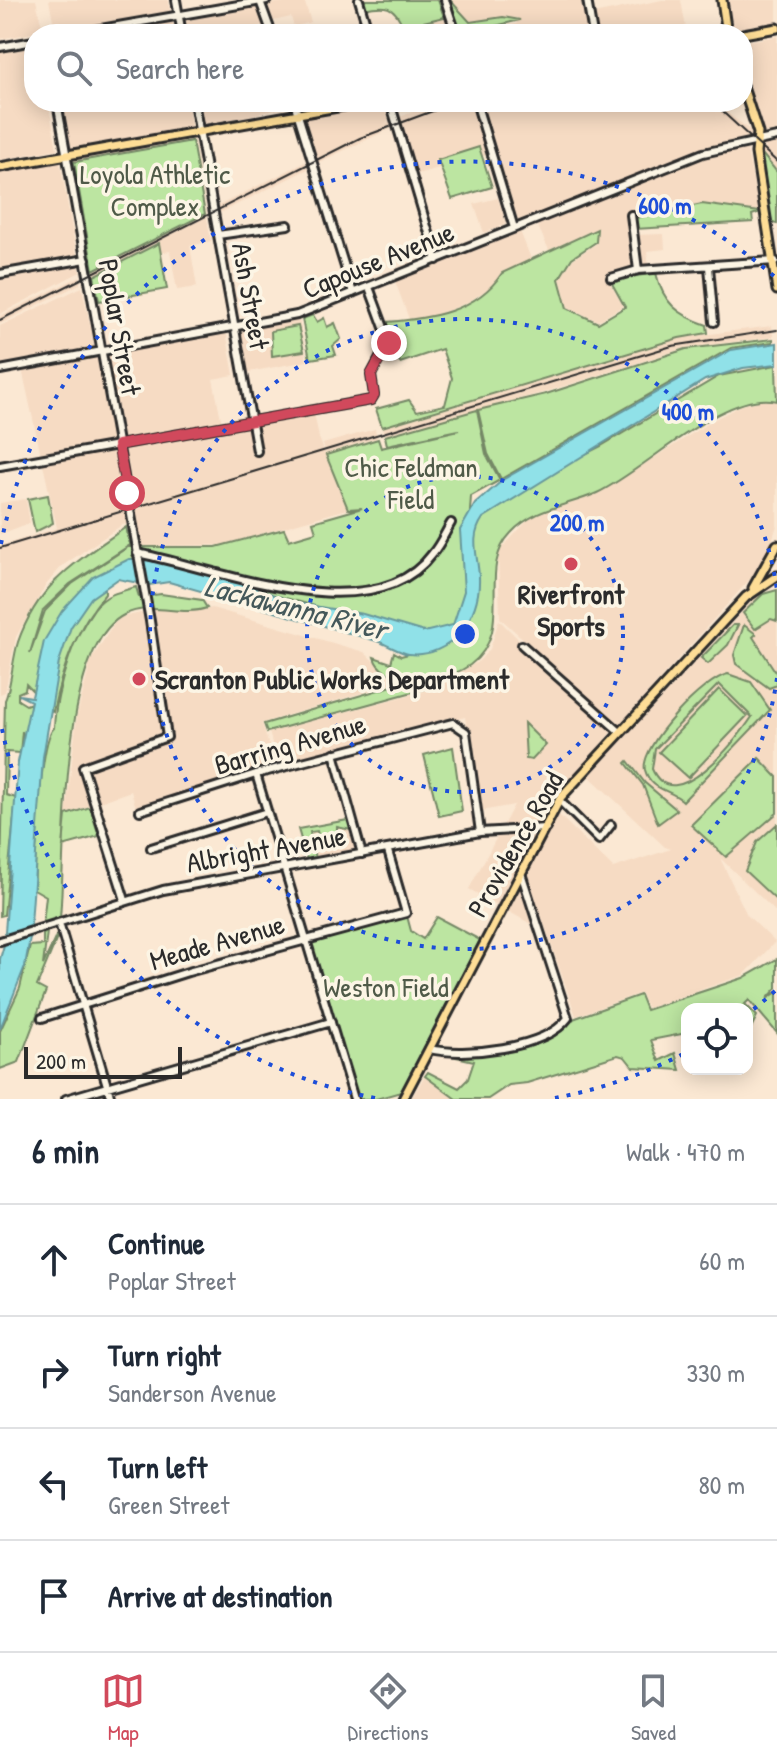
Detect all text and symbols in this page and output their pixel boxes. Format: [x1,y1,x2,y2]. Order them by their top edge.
search box [24,24,753,112]
icon: search [52,46,96,90]
text: Search here [116,48,244,88]
park label: Loyola Athletic Complex [80,155,230,225]
text: 600 m [639,189,691,221]
street label: Capouse Avenue [297,212,459,308]
street label: Ash Street [223,240,279,353]
street label: Poplar Street [89,256,151,398]
route end [371,325,407,361]
text: 400 m [662,395,714,427]
park label: Chic Feldman Field [344,448,478,518]
route start [109,475,145,511]
text: 200 m [550,506,604,538]
marker: Riverfront Sports [562,555,580,573]
water label: Lackawanna River [201,565,394,650]
place label: Riverfront Sports [518,575,626,646]
centre of rings [451,620,479,648]
place label: Scranton Public Works Department [155,660,510,699]
marker: Scranton Public Works Department [130,670,148,688]
street label: Barring Avenue [210,704,370,784]
street label: Providence Road [458,764,572,924]
street label: Albright Avenue [183,816,349,882]
street label: Meade Avenue [145,905,289,979]
park label: Weston Field [323,968,449,1006]
map controls [681,1003,753,1075]
button: locate [681,1003,753,1075]
scale bar [24,1043,182,1079]
text: 200 m [36,1046,86,1076]
text: 6 min [32,1128,100,1174]
text: Walk · 470 m [626,1134,745,1169]
text: Continue [108,1223,205,1263]
icon: ahead [32,1238,76,1282]
text: 60 m [699,1243,745,1278]
text: Poplar Street [108,1263,236,1298]
text: Turn right [108,1335,221,1375]
icon: right [32,1350,76,1394]
text: 330 m [686,1355,745,1390]
text: Sanderson Avenue [108,1375,277,1410]
text: Turn left [108,1447,207,1487]
icon: left [32,1462,76,1506]
text: 80 m [698,1467,745,1502]
text: Green Street [108,1487,229,1522]
icon: arrive [32,1574,76,1618]
text: Arrive at destination [108,1576,333,1616]
tab: Map [101,1669,145,1747]
tab: Directions [348,1669,429,1747]
tab: Saved [631,1669,676,1747]

